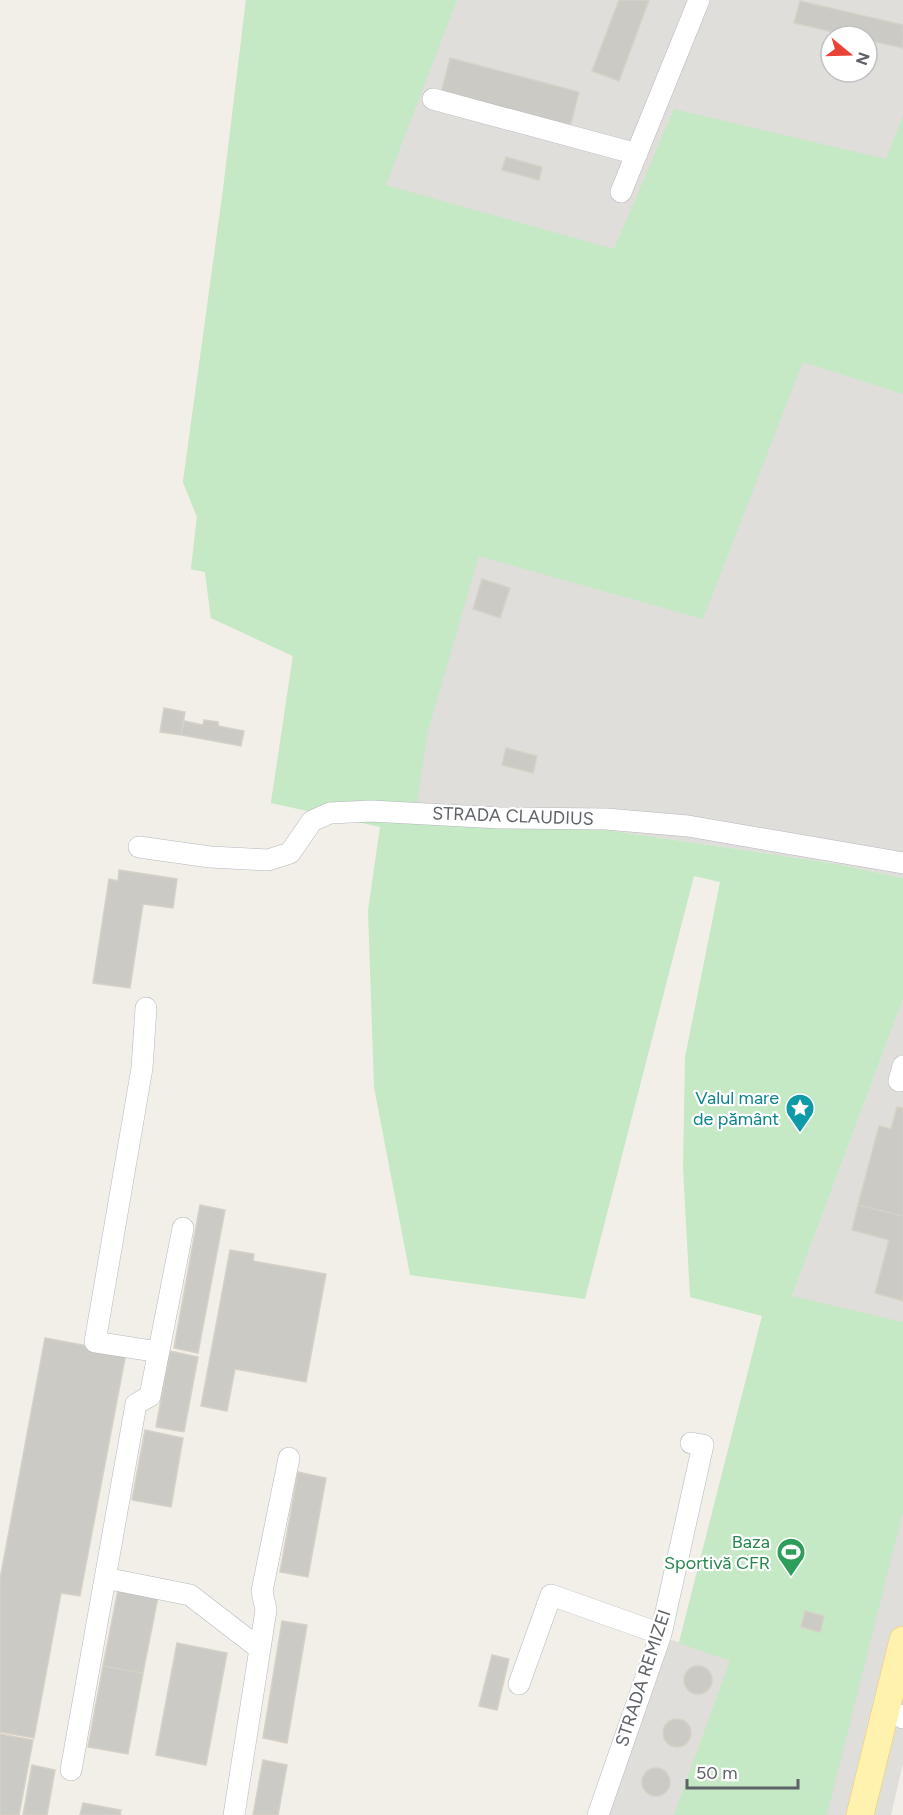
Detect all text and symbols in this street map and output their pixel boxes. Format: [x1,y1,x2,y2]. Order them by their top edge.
north arrow [819,24,879,84]
text: N [852,50,874,68]
street label: STRADA CLAUDIUS [432,802,594,830]
place label: Valul mare de pământ [693,1087,779,1130]
place icon: Valul mare de pământ [784,1092,816,1134]
place label: Baza Sportivă CFR [664,1531,770,1574]
sports icon: Baza Sportivă CFR [775,1536,807,1578]
street label: STRADA REMIZEI [611,1607,675,1749]
scale bar [687,1752,798,1790]
text: 50 m [696,1762,738,1784]

